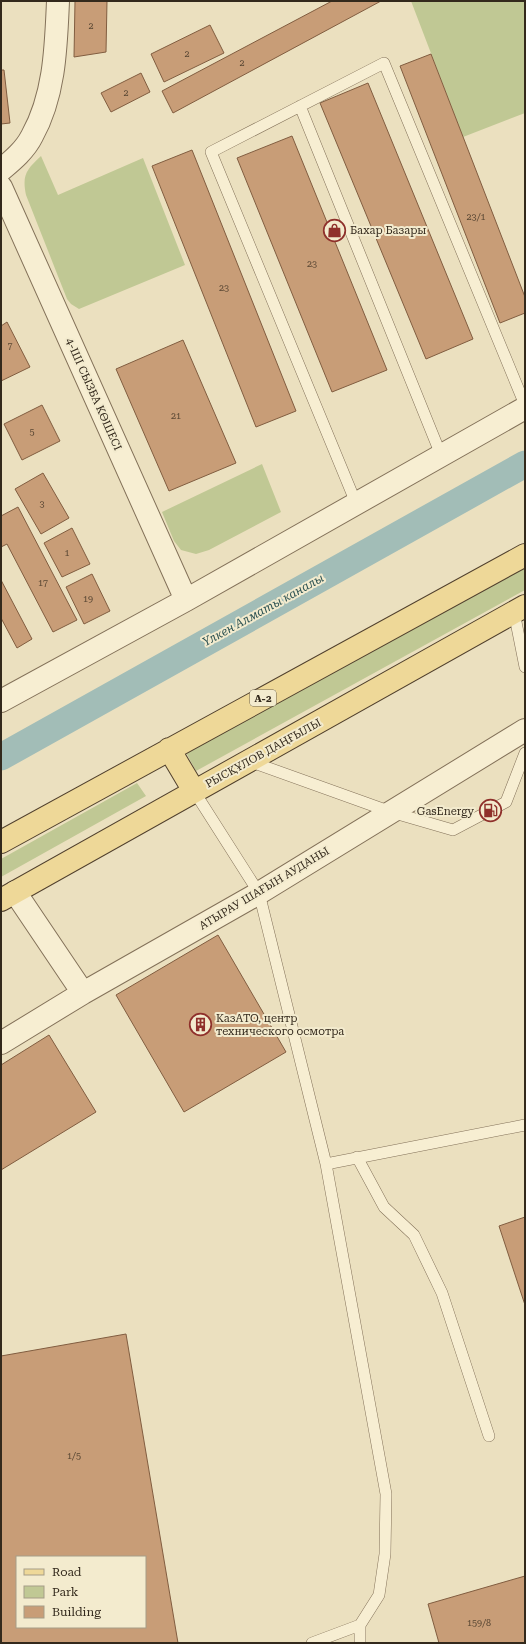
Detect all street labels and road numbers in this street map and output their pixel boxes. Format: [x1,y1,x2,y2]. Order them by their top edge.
street label: 4-ШІ СЫЗБА КӨШЕСІ [63,336,124,452]
road number: A-2 [250,690,276,706]
street label: РЫСҚҰЛОВ ДАҢҒЫЛЫ [203,716,324,791]
street label: АТЫРАУ ШАҒЫН АУДАНЫ [197,844,332,933]

